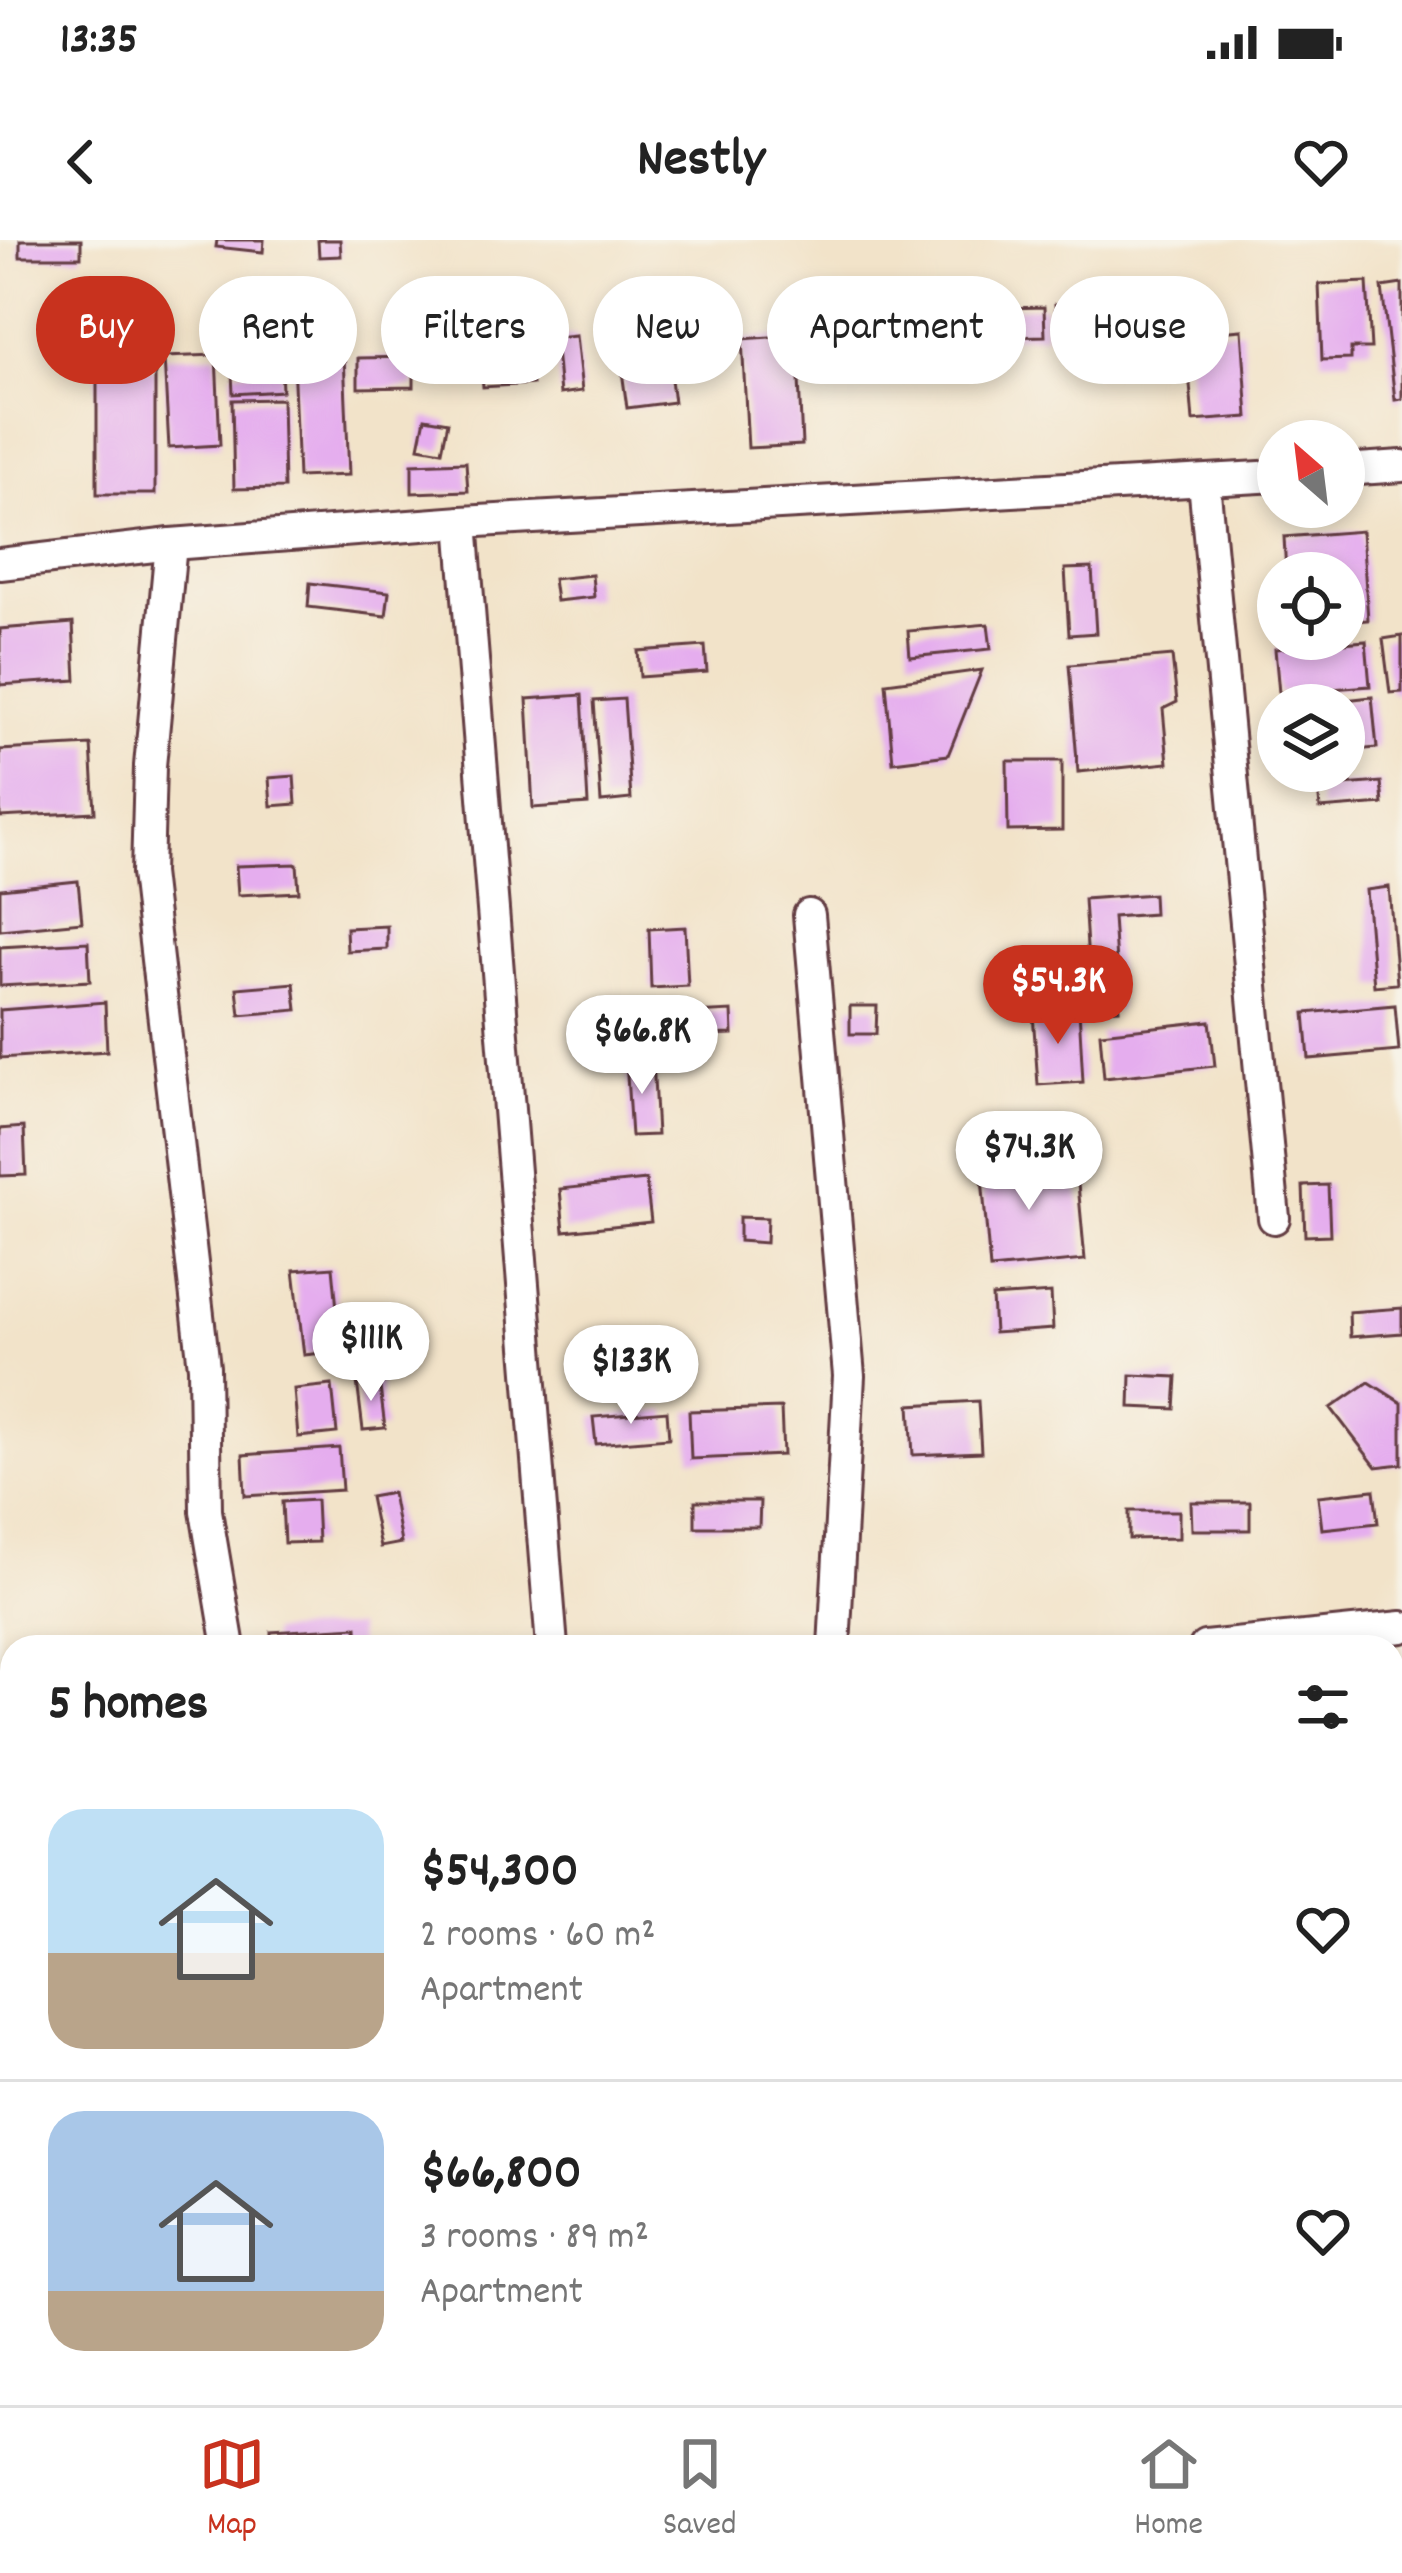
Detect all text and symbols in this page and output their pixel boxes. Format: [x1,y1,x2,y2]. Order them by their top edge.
text: 13:35 [60,10,138,74]
text: Nestly [637,124,765,201]
icon: back [48,129,114,195]
icon: heart [1288,129,1354,195]
chip: Buy [36,276,175,384]
chip: Rent [199,276,357,384]
chip: Filters [381,276,569,384]
chip: New [593,276,743,384]
chip: Apartment [767,276,1026,384]
chip: House [1050,276,1229,384]
north arrow [1257,420,1365,528]
map controls [1257,420,1365,792]
button: locate [1257,552,1365,660]
button: layers [1257,684,1365,792]
pin: $54.3K [960,945,1156,1047]
text: $54.3K [1010,956,1106,1011]
pin: $66.8K [544,995,740,1097]
text: $66.8K [593,1006,691,1061]
pin: $74.3K [931,1111,1127,1213]
text: $74.3K [983,1122,1075,1177]
pin: $111K [287,1302,455,1404]
text: $111K [339,1313,403,1368]
pin: $133K [547,1325,715,1427]
text: $133K [591,1336,671,1391]
text: 5 homes [48,1671,208,1743]
icon: filters [1290,1674,1356,1740]
text: $54,300 [420,1838,579,1910]
icon: home [144,1857,288,2001]
icon: heart [1290,1896,1356,1962]
text: 2 rooms · 60 m² [420,1910,655,1965]
text: Apartment [420,1965,583,2020]
text: $66,800 [420,2140,582,2212]
icon: home [144,2159,288,2303]
icon: heart [1290,2198,1356,2264]
text: 3 rooms · 89 m² [420,2212,649,2267]
text: Apartment [420,2267,583,2322]
tab: Map [199,2431,265,2550]
tab: Saved [663,2431,736,2550]
tab: Home [1134,2431,1203,2550]

